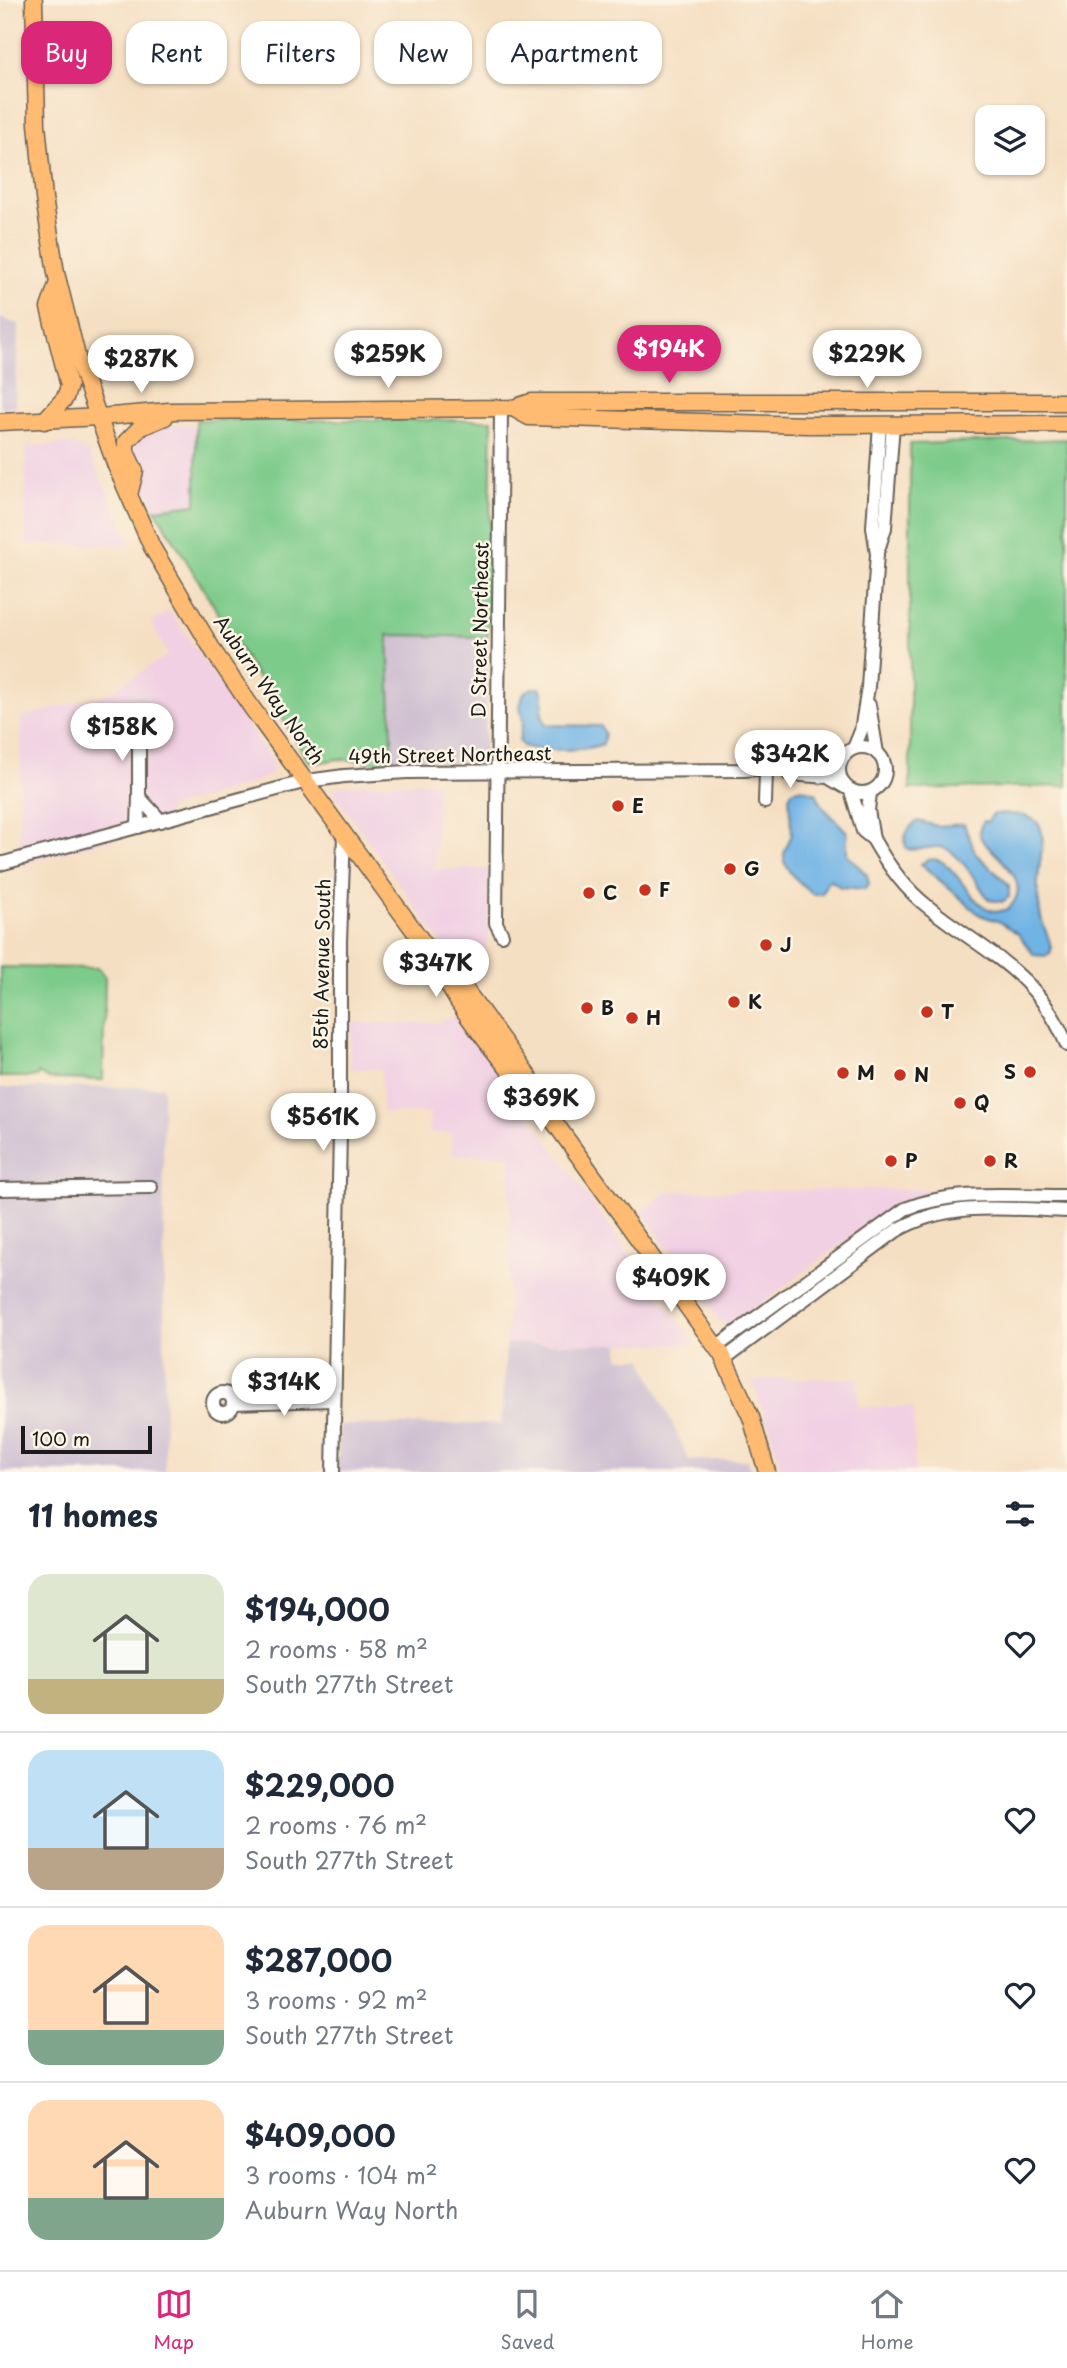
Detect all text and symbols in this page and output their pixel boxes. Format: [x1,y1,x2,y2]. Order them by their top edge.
chip: Buy [21,21,112,84]
chip: Rent [126,21,227,84]
chip: Filters [241,21,360,84]
chip: New [374,21,472,84]
chip: Apartment [486,21,662,84]
map controls [975,105,1045,175]
button: layers [975,105,1045,175]
pin: $194K [620,326,718,385]
pin: $259K [339,330,437,390]
text: $194K [633,330,705,365]
pin: $229K [818,330,916,390]
text: $259K [350,335,426,370]
text: $229K [829,335,905,370]
pin: $287K [92,336,190,395]
text: $287K [104,340,178,375]
street label: D Street Northeast [463,541,495,718]
street label: Auburn Way North [208,609,332,770]
pin: $158K [73,704,171,763]
text: $158K [86,708,158,743]
pin: $342K [741,730,839,790]
text: $342K [750,735,830,770]
street label: 49th Street Northeast [348,738,552,770]
place label: E [632,791,644,819]
marker: E [610,798,626,814]
place label: G [744,854,760,882]
marker: G [722,861,738,877]
place label: F [659,875,670,903]
street label: 85th Avenue South [306,878,336,1050]
place label: C [603,878,617,906]
marker: F [637,882,653,898]
marker: C [581,885,597,901]
place label: J [780,930,792,958]
marker: J [758,937,774,953]
pin: $347K [387,940,485,999]
text: $347K [399,944,473,979]
place label: K [748,987,762,1015]
place label: B [601,993,614,1021]
marker: K [726,994,742,1010]
place label: T [941,997,954,1025]
marker: B [579,1000,595,1016]
place label: H [646,1003,661,1031]
marker: T [919,1004,935,1020]
marker: H [624,1010,640,1026]
place label: S [1004,1057,1016,1085]
place label: M [857,1058,875,1086]
place label: N [914,1060,929,1088]
marker: S [1022,1064,1038,1080]
marker: M [835,1065,851,1081]
marker: N [892,1067,908,1083]
pin: $369K [492,1074,590,1134]
text: $369K [503,1079,579,1114]
place label: Q [974,1088,989,1116]
pin: $561K [274,1094,372,1153]
marker: Q [952,1095,968,1111]
text: $561K [287,1098,359,1133]
place label: P [905,1146,917,1174]
place label: R [1004,1146,1018,1174]
marker: P [883,1153,899,1169]
marker: R [982,1153,998,1169]
pin: $409K [622,1254,720,1314]
text: $409K [632,1259,710,1294]
pin: $314K [235,1358,333,1418]
text: $314K [247,1363,321,1398]
scale bar [21,1423,152,1455]
text: 100 m [32,1424,90,1452]
text: 11 homes [28,1492,158,1537]
icon: filters [1001,1495,1039,1533]
text: $194,000 [245,1586,390,1631]
icon: home [84,1602,168,1686]
icon: heart [1001,1625,1039,1663]
text: 2 rooms · 58 m² [245,1631,428,1666]
text: South 277th Street [245,1666,453,1701]
text: $229,000 [245,1762,395,1807]
icon: home [84,1778,168,1862]
icon: heart [1001,1801,1039,1839]
text: 2 rooms · 76 m² [245,1807,427,1842]
text: South 277th Street [245,1842,453,1877]
text: $287,000 [245,1937,392,1982]
icon: home [84,1953,168,2037]
icon: heart [1001,1976,1039,2014]
text: 3 rooms · 92 m² [245,1982,428,2017]
text: South 277th Street [245,2017,453,2052]
text: $409,000 [245,2112,396,2157]
icon: home [84,2128,168,2212]
icon: heart [1001,2151,1039,2189]
text: 3 rooms · 104 m² [245,2157,438,2192]
text: Auburn Way North [245,2192,458,2227]
tab: Map [153,2285,194,2355]
tab: Saved [500,2285,554,2355]
tab: Home [861,2285,914,2355]

